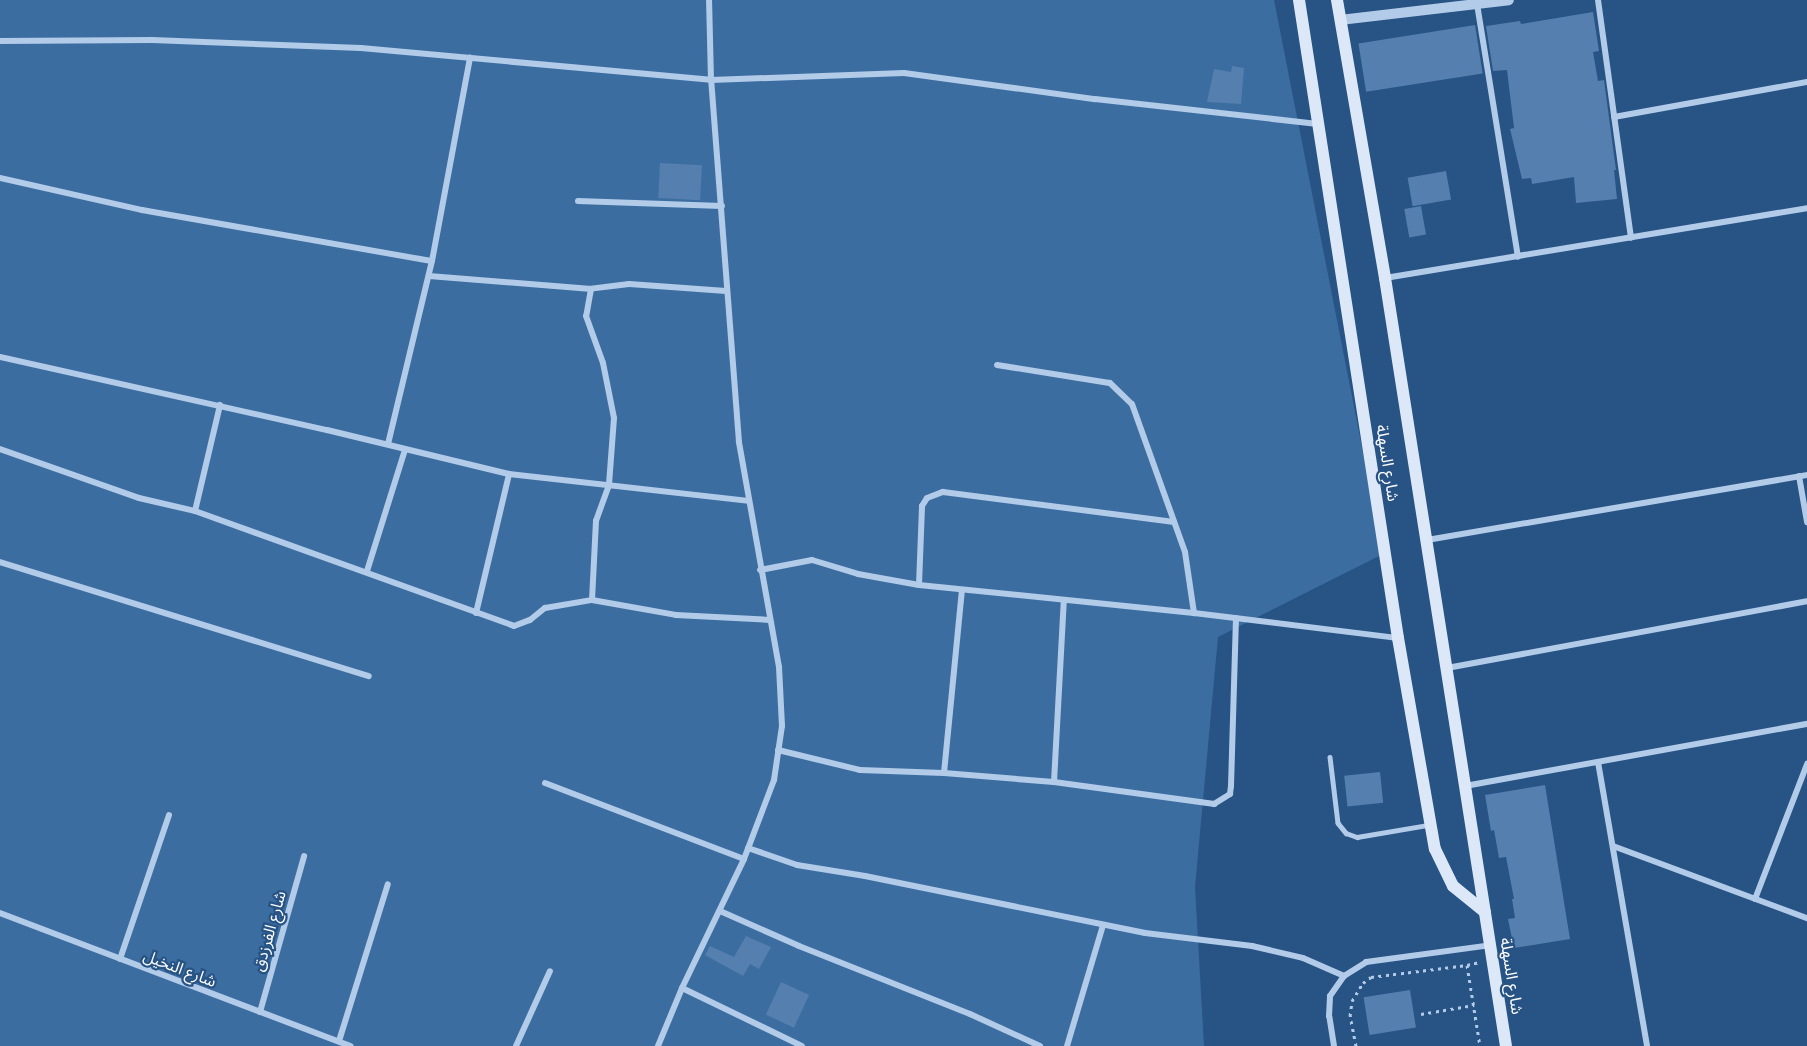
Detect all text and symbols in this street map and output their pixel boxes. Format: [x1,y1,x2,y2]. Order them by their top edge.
street label: شارع السهلة [1372,423,1404,503]
street label: شارع الفرزدق [248,889,290,973]
street label: شارع السهلة [1496,936,1528,1016]
street label: شارع النخيل [141,945,219,991]

